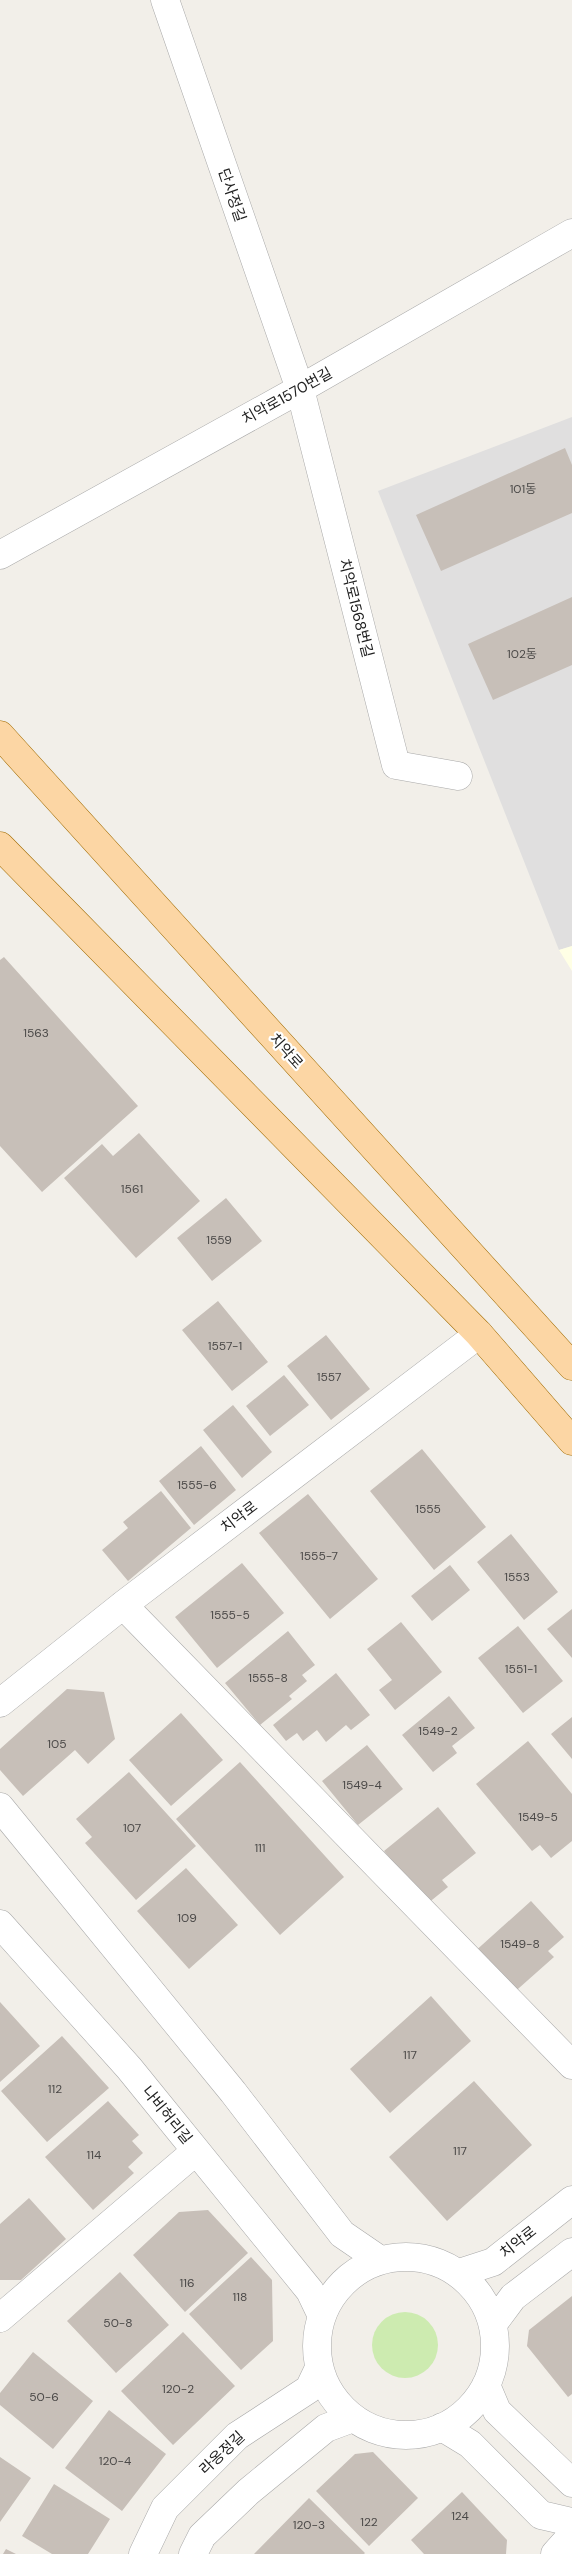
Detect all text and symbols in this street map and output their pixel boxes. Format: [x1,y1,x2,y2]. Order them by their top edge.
street label: 단사정길 [214,166,250,224]
street label: 치악로1570번길 [238,363,336,429]
house number: 101동 [510,481,536,497]
street label: 치악로1568번길 [334,556,378,660]
house number: 102동 [507,646,537,662]
house number: 1563 [23,1025,49,1041]
street label: 치악로 [265,1029,307,1073]
house number: 1561 [121,1181,143,1197]
house number: 1559 [206,1232,232,1248]
house number: 1557-1 [208,1338,242,1354]
house number: 1557 [317,1369,341,1385]
house number: 1555-6 [177,1477,217,1493]
street label: 치악로 [216,1497,262,1537]
house number: 1555 [415,1501,441,1517]
house number: 1555-7 [300,1548,338,1564]
house number: 1553 [504,1569,530,1585]
house number: 1555-5 [210,1607,250,1623]
house number: 1551-1 [505,1661,537,1677]
house number: 1555-8 [248,1670,288,1686]
house number: 1549-2 [418,1723,458,1739]
house number: 105 [47,1736,67,1752]
house number: 1549-4 [342,1777,382,1793]
house number: 1549-5 [518,1809,558,1825]
house number: 107 [123,1820,141,1836]
house number: 111 [254,1840,266,1856]
house number: 109 [177,1910,197,1926]
house number: 1549-8 [500,1936,540,1952]
house number: 117 [403,2047,417,2063]
house number: 112 [48,2081,62,2097]
street label: 나비허리길 [138,2082,196,2148]
house number: 117 [453,2143,467,2159]
house number: 114 [87,2147,101,2163]
street label: 치악로 [496,2221,540,2263]
house number: 116 [179,2275,195,2291]
house number: 118 [233,2289,247,2305]
house number: 50-8 [103,2315,133,2331]
house number: 120-2 [162,2381,194,2397]
house number: 50-6 [29,2389,59,2405]
street label: 라옹정길 [195,2427,249,2479]
house number: 120-4 [99,2453,131,2469]
house number: 124 [451,2508,469,2524]
house number: 122 [360,2514,378,2530]
house number: 120-3 [293,2517,325,2533]

